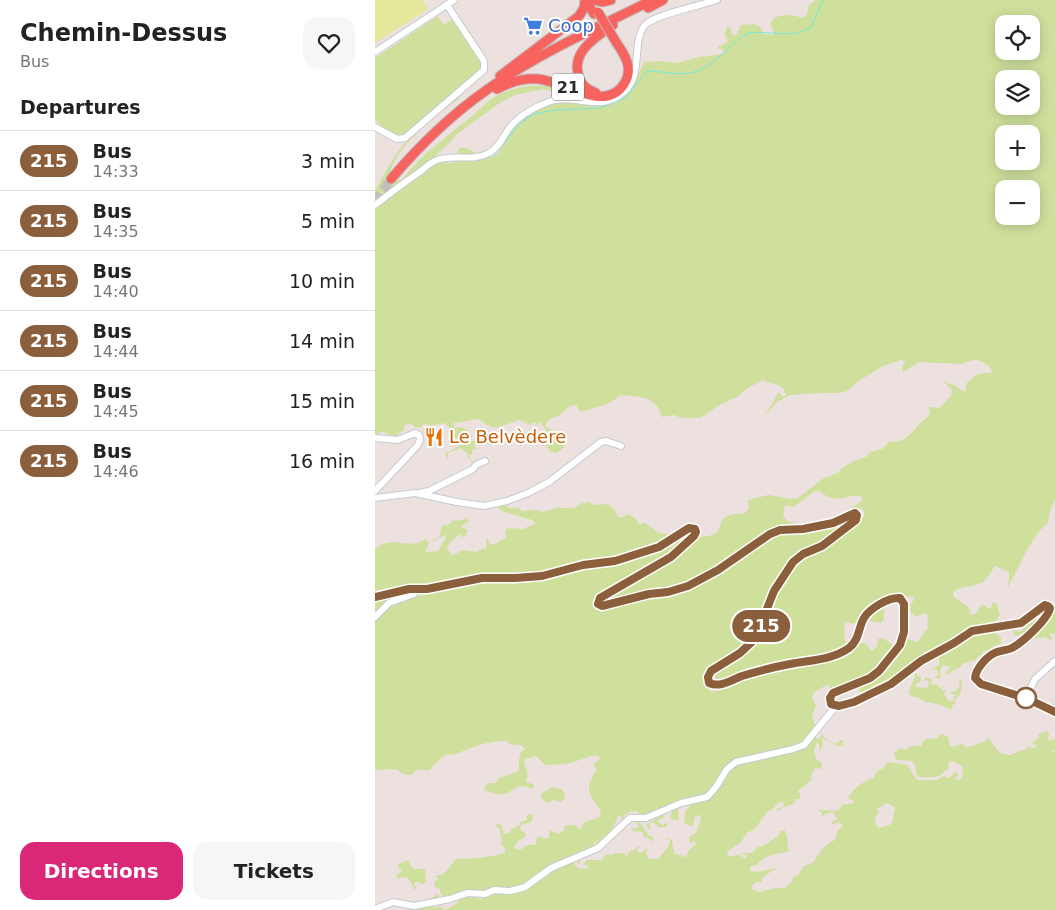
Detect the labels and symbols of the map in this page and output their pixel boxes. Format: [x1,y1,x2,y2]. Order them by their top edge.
supermarket icon: Coop [522,15,544,37]
place label: Coop [548,15,594,36]
road number: 21 [552,74,584,100]
restaurant icon: Le Belvèdere [423,426,445,448]
place label: Le Belvèdere [449,426,566,447]
line badge: 215 [732,610,790,642]
unlabelled marker [1015,687,1037,709]

